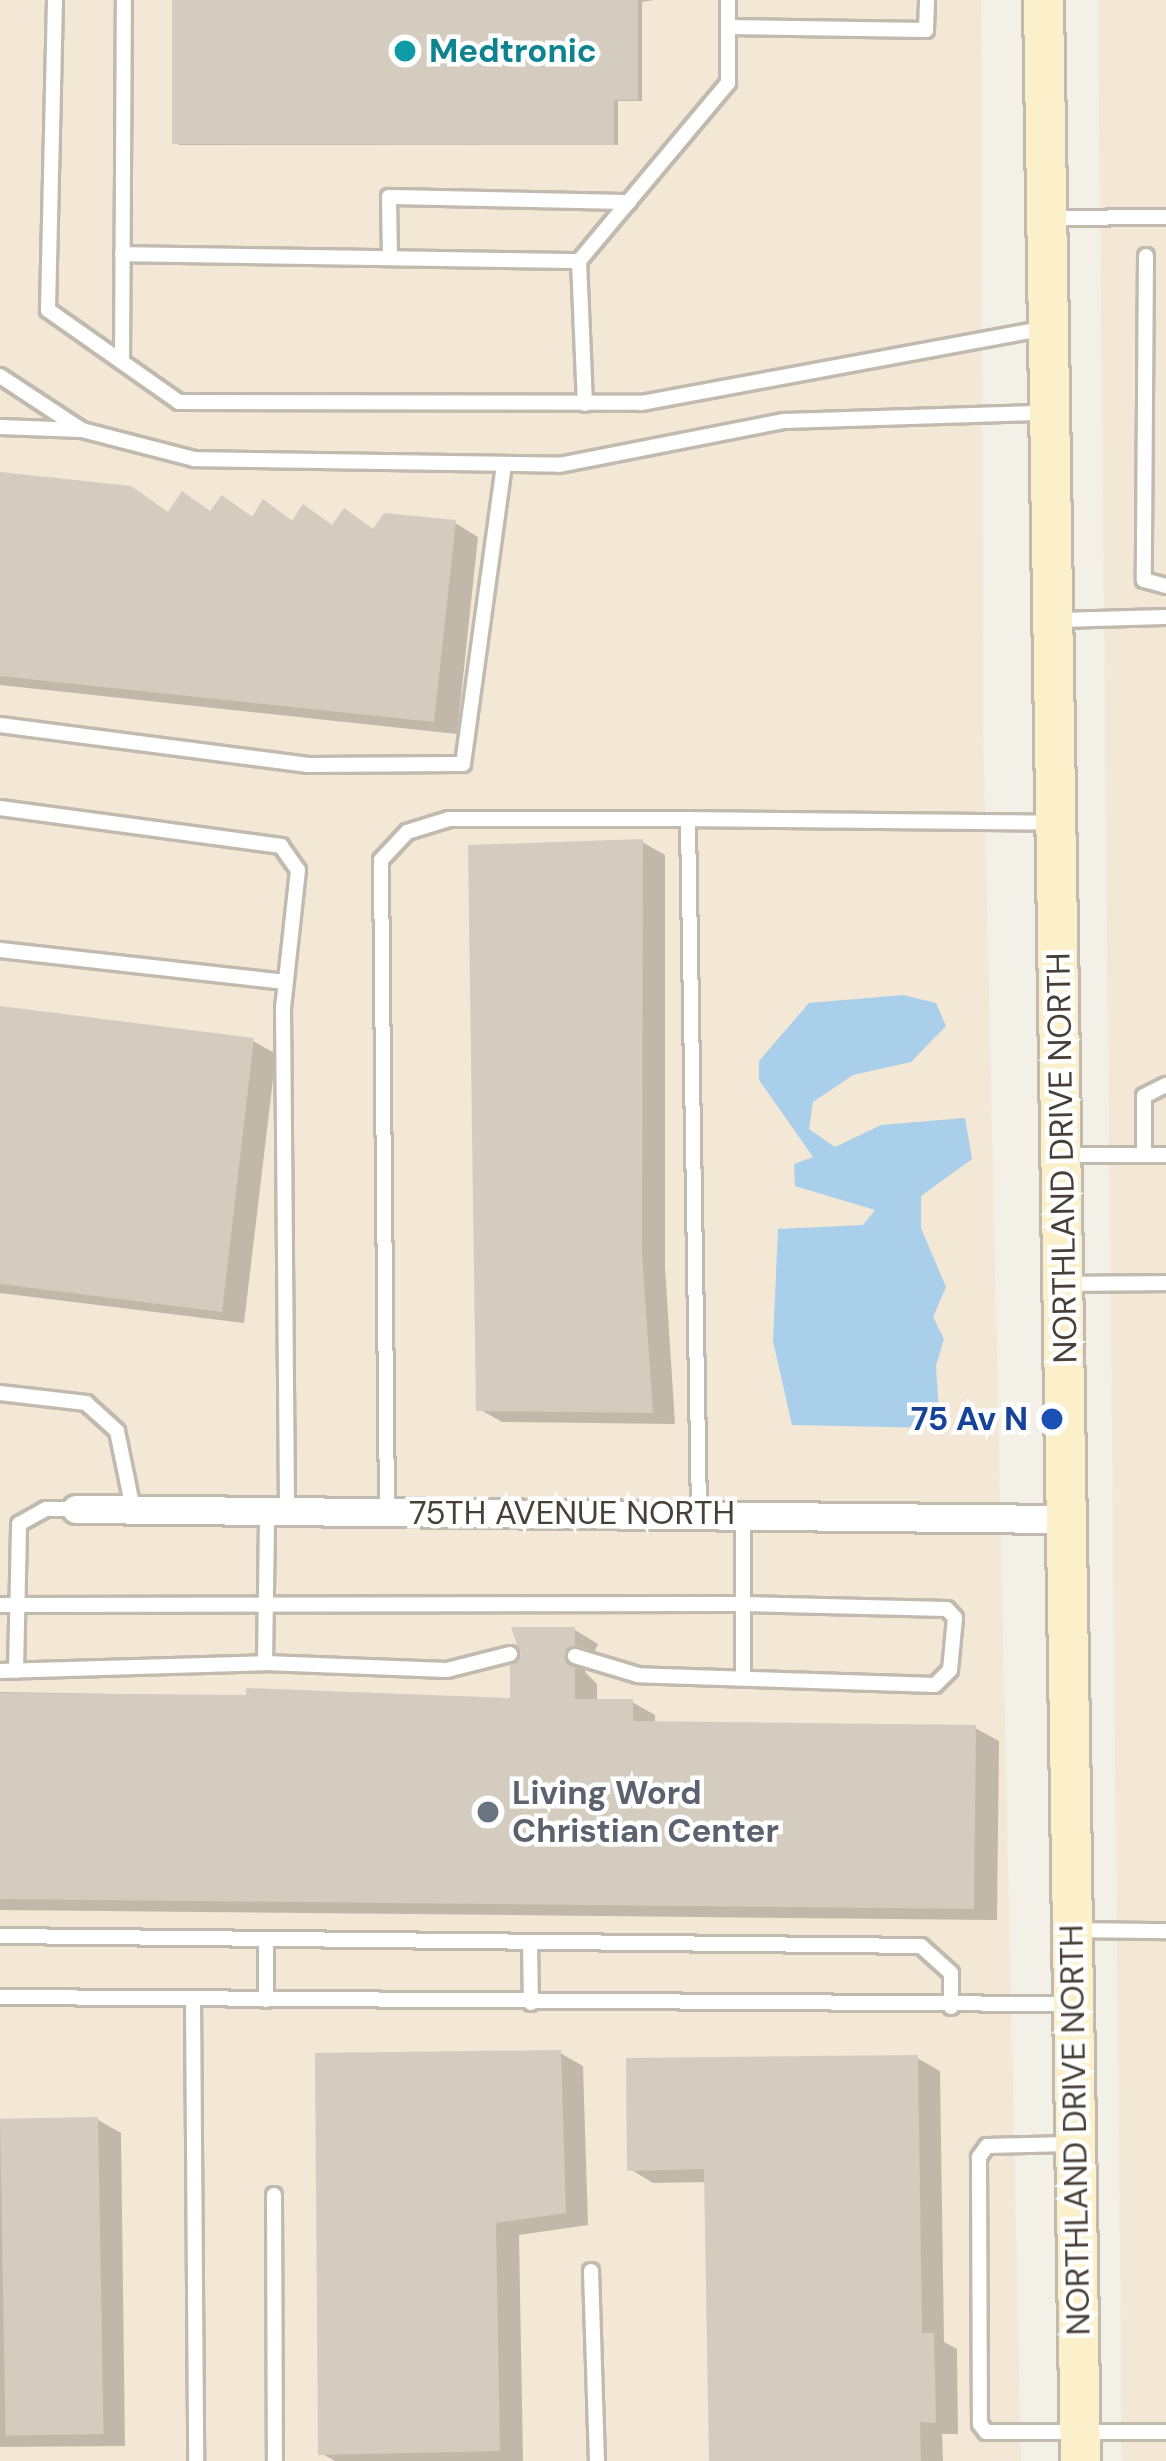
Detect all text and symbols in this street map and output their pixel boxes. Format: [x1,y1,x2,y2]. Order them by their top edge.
place label: Medtronic [429,31,597,71]
marker: Medtronic [392,38,418,64]
street label: NORTHLAND DRIVE NORTH [1039,952,1085,1364]
place label: 75 Av N [911,1399,1028,1439]
marker: 75 Av N [1039,1406,1065,1432]
street label: 75TH AVENUE NORTH [409,1493,735,1533]
place label: Living Word Christian Center [512,1773,779,1851]
marker: Living Word Christian Center [475,1799,501,1825]
street label: NORTHLAND DRIVE NORTH [1052,1924,1098,2336]

